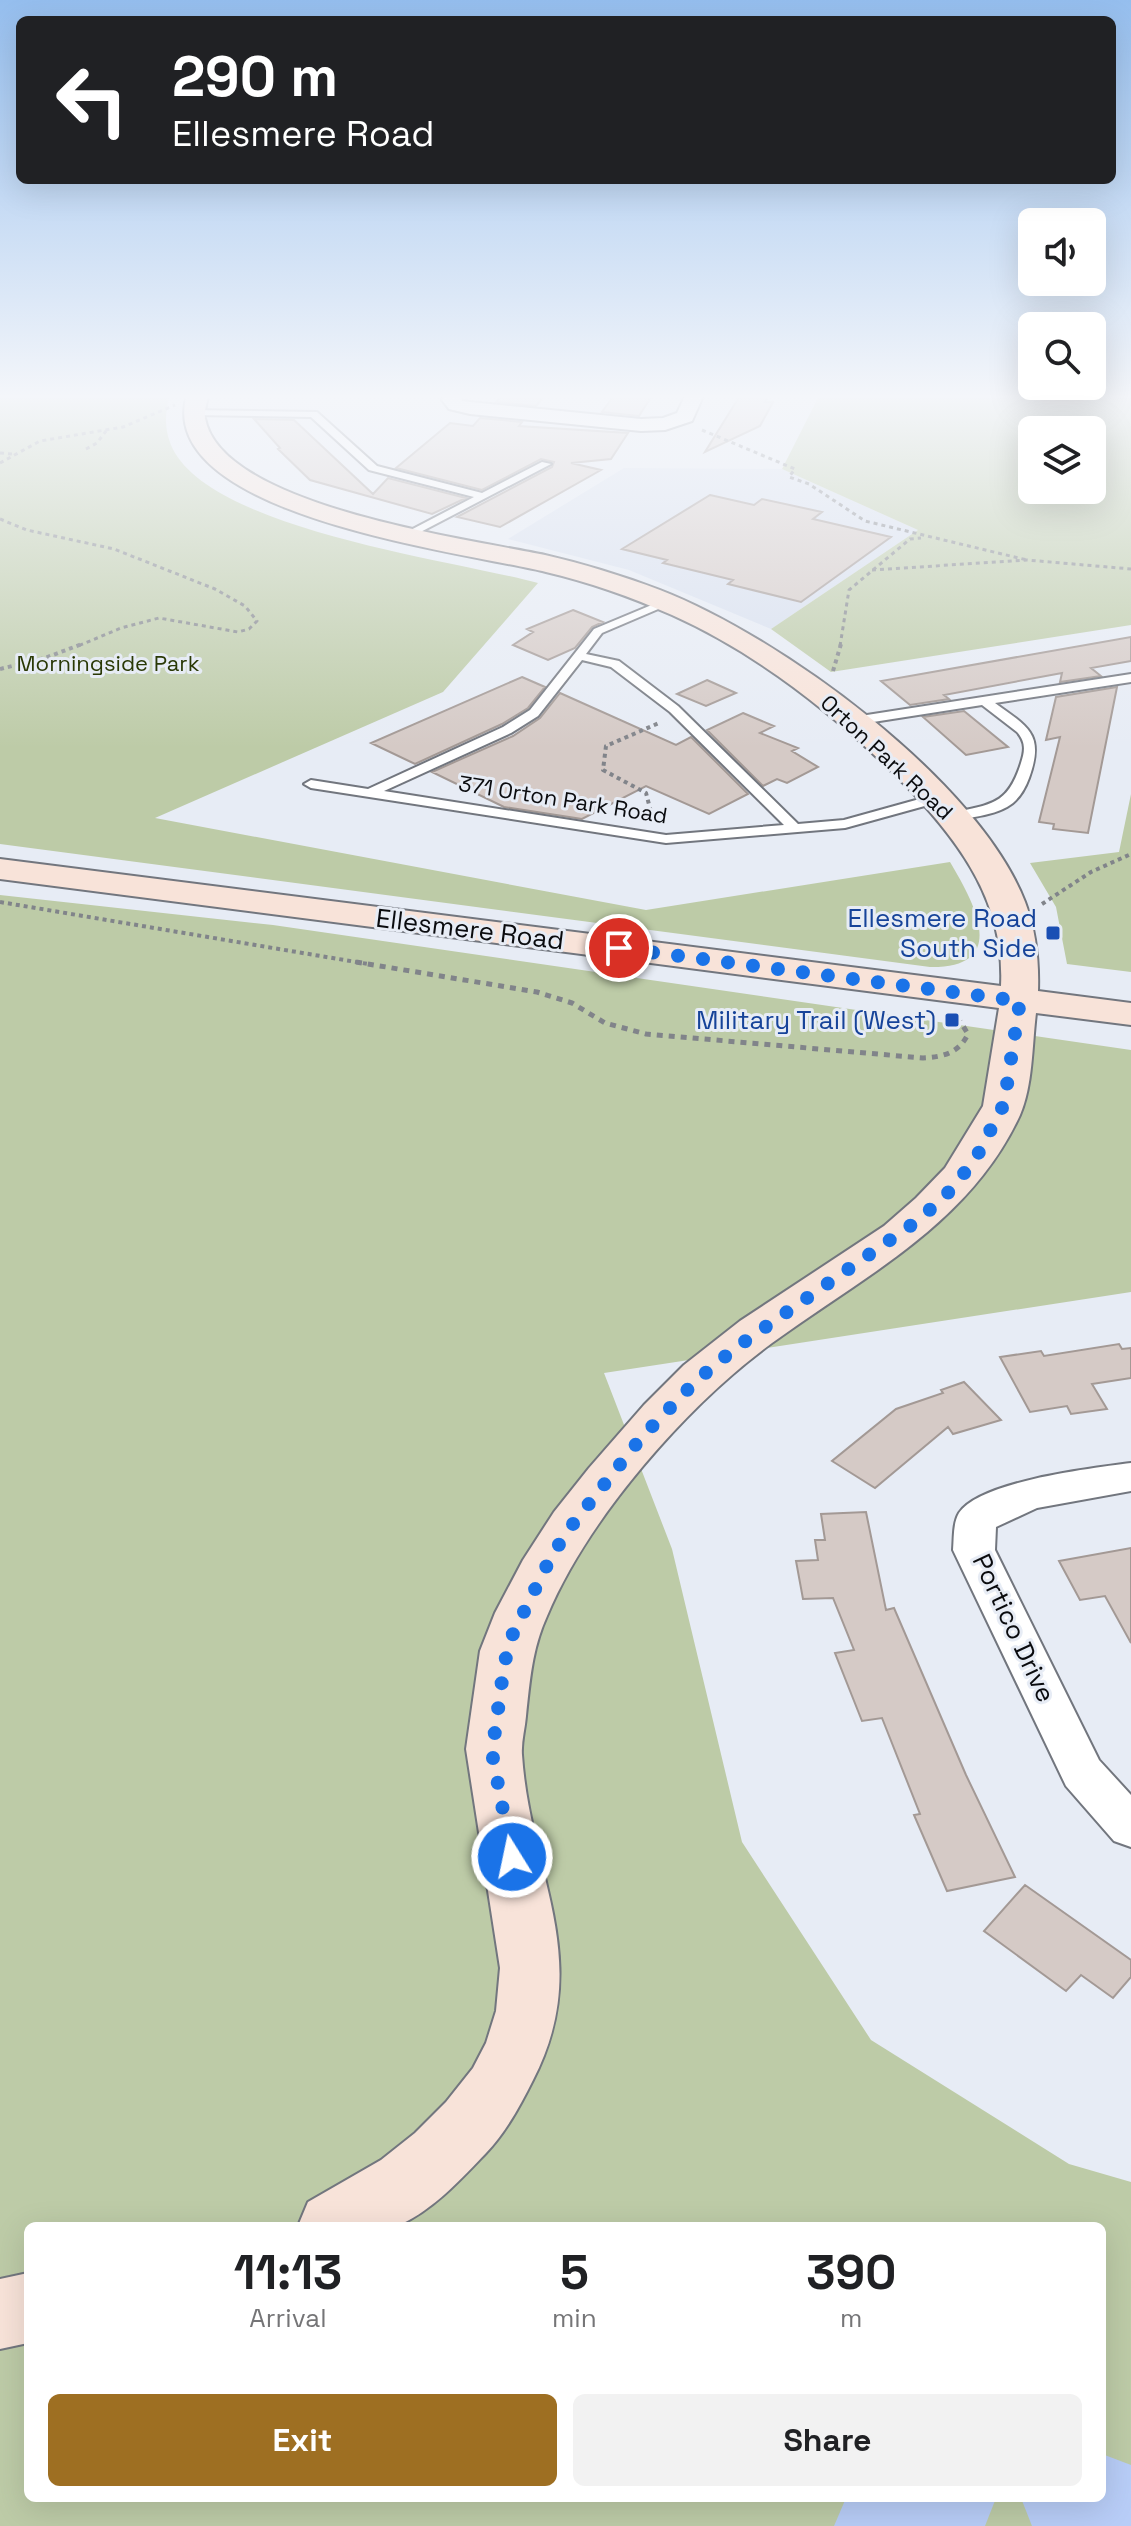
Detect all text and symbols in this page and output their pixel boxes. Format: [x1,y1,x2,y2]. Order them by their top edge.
text: 290 m [172,41,338,112]
icon: left [40,48,144,152]
text: Ellesmere Road [172,111,434,157]
map controls [1018,208,1106,504]
button: sound [1018,208,1106,296]
button: search [1018,312,1106,400]
button: layers [1018,416,1106,504]
park label: Morningside Park [17,649,200,677]
street label: Orton Park Road [815,688,959,826]
street label: 371 Orton Park Road [457,769,669,829]
street label: Ellesmere Road [374,901,566,957]
place label: Ellesmere Road South Side [848,901,1037,965]
pin [585,914,653,982]
marker: Ellesmere Road South Side [1044,924,1062,942]
icon: arrive [597,926,641,970]
place label: Military Trail (West) [696,1003,936,1037]
marker: Military Trail (West) [943,1011,961,1029]
street label: Portico Drive [965,1548,1063,1708]
position arrow [470,1815,554,1899]
text: 11:13 [234,2242,342,2303]
text: 5 [560,2242,589,2303]
text: 390 [806,2242,896,2303]
text: Arrival [249,2301,327,2335]
text: min [552,2301,597,2335]
text: m [840,2301,862,2335]
button: Exit [48,2394,557,2486]
button: Share [573,2394,1082,2486]

